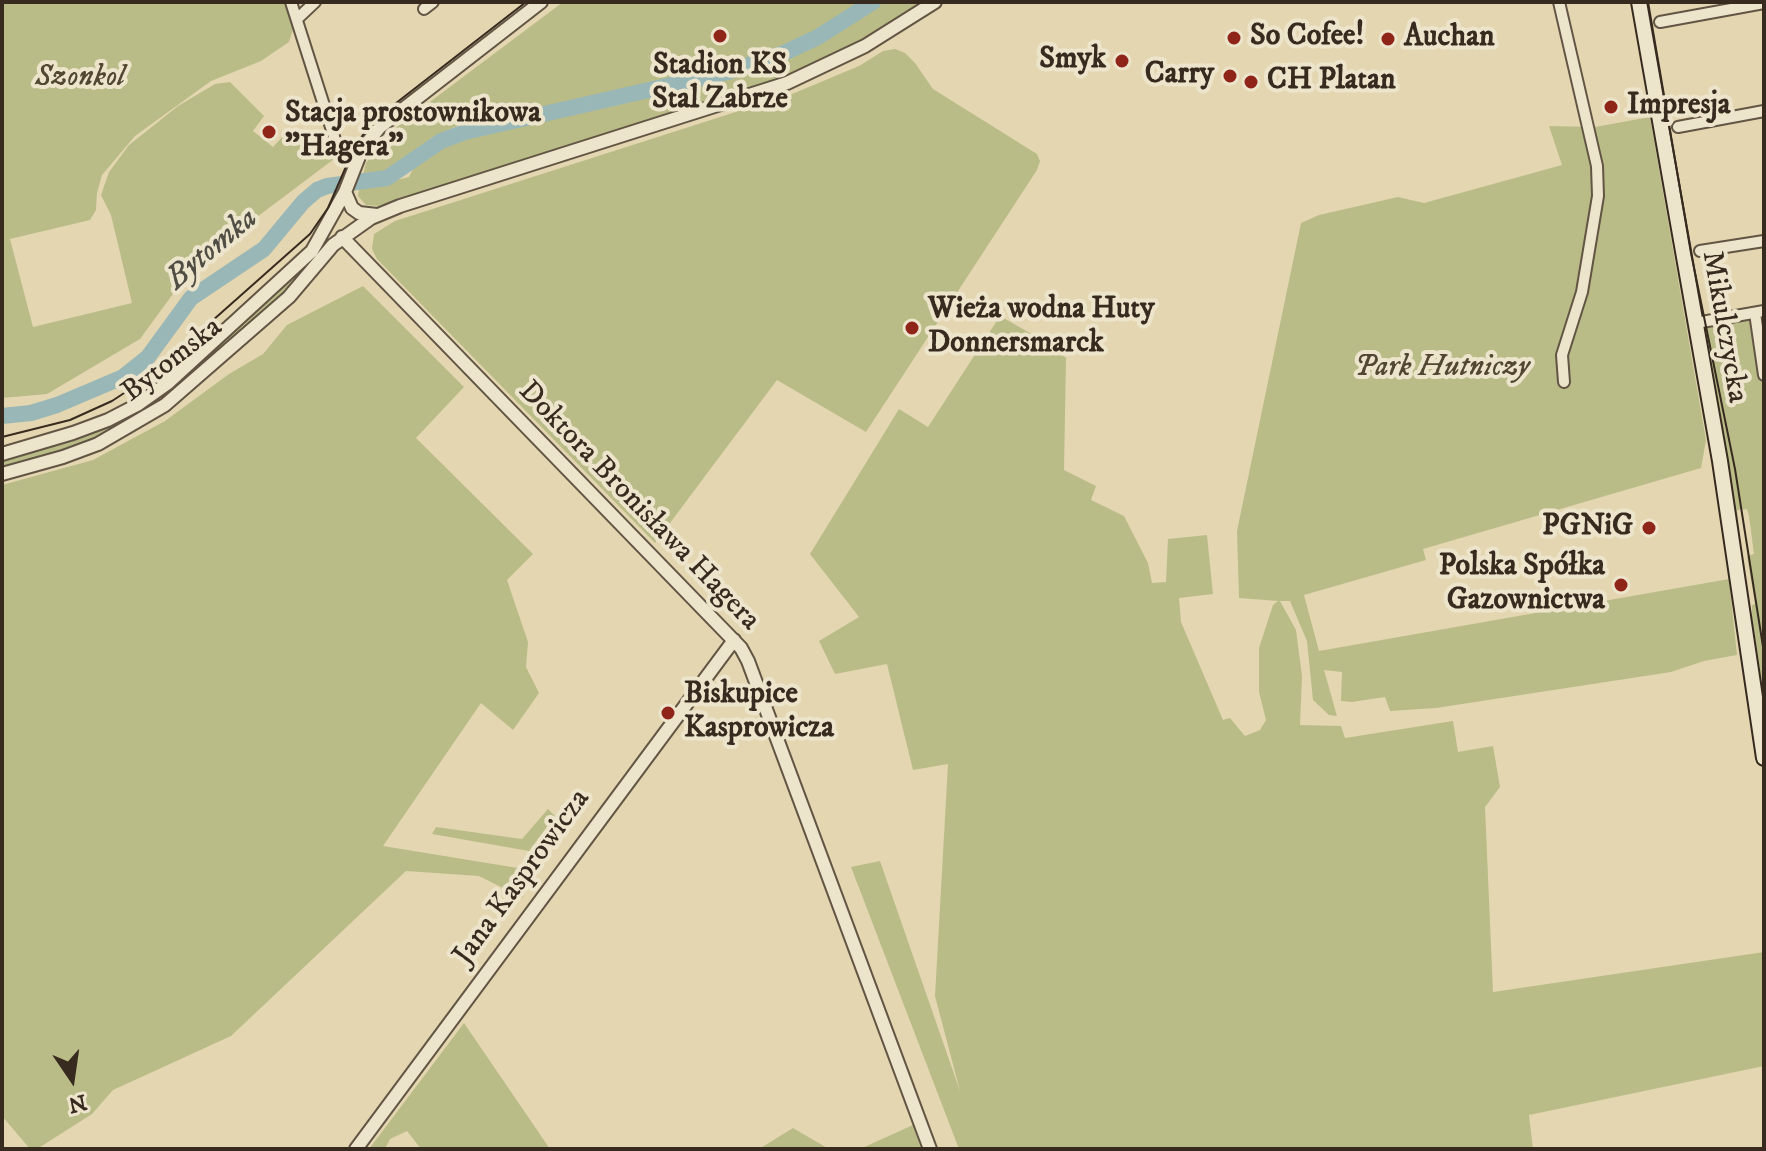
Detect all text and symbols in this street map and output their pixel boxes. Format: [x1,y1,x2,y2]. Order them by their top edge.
place label: So Cofee! [1250,20,1364,56]
place label: Auchan [1404,21,1495,57]
marker: Stadion KS Stal Zabrze [711,27,729,45]
marker: So Cofee! [1225,29,1243,47]
marker: Auchan [1379,30,1397,48]
place label: Smyk [1039,43,1106,79]
place label: Stadion KS Stal Zabrze [652,49,788,120]
marker: Smyk [1113,52,1131,70]
place label: Carry [1145,58,1214,94]
park label: Szonkol [35,61,125,97]
place label: CH Platan [1267,64,1396,100]
marker: Carry [1221,67,1239,85]
marker: CH Platan [1242,73,1260,91]
place label: Impresja [1627,89,1730,125]
place label: Stacja prostownikowa "Hagera" [285,97,541,168]
marker: Impresja [1602,98,1620,116]
marker: Stacja prostownikowa "Hagera" [260,123,278,141]
water label: Bytomka [159,201,267,299]
street label: Mikulczycka [1692,248,1754,406]
place label: Wieża wodna Huty Donnersmarck [928,293,1154,364]
street label: Bytomska [116,311,230,411]
marker: Wieża wodna Huty Donnersmarck [903,319,921,337]
park label: Park Hutniczy [1354,351,1530,387]
street label: Doktora Bronisława Hagera [509,375,767,639]
place label: PGNiG [1542,510,1633,546]
marker: PGNiG [1640,519,1658,537]
place label: Polska Spółka Gazownictwa [1439,550,1605,620]
marker: Polska Spółka Gazownictwa [1612,576,1630,594]
place label: Biskupice Kasprowicza [684,678,834,748]
marker: Biskupice Kasprowicza [659,704,677,722]
street label: Jana Kasprowicza [447,783,599,973]
north arrow [32,1039,112,1119]
text: N [66,1088,89,1118]

